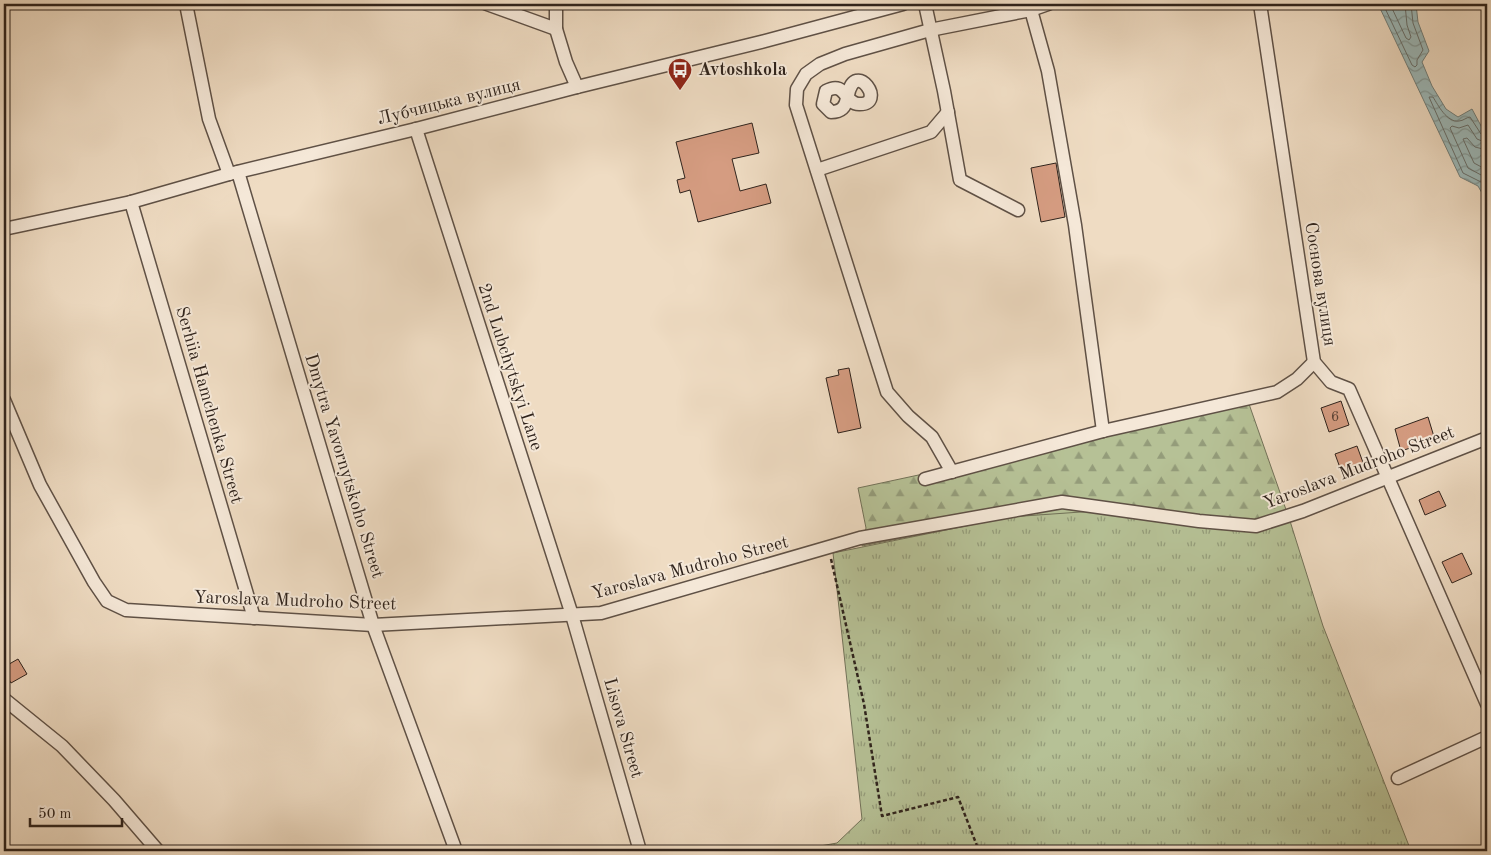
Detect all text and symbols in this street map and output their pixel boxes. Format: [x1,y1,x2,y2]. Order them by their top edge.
bus stop icon: Avtoshkola [667,57,693,91]
place label: Avtoshkola [698,61,787,79]
street label: Лубчицька вулиця [376,76,522,128]
street label: Соснова вулиця [1301,221,1339,347]
street label: 2nd Lubchytskyi Lane [474,281,546,453]
street label: Serhiia Hamchenka Street [172,304,246,506]
street label: Dmytra Yavornytskoho Street [301,352,387,580]
house number: 6 [1331,410,1339,425]
street label: Yaroslava Mudroho Street [1261,423,1457,513]
street label: Yaroslava Mudroho Street [590,533,790,603]
street label: Yaroslava Mudroho Street [193,588,397,614]
street label: Lisova Street [600,676,646,780]
scale bar [30,795,122,827]
text: 50 m [38,807,72,822]

